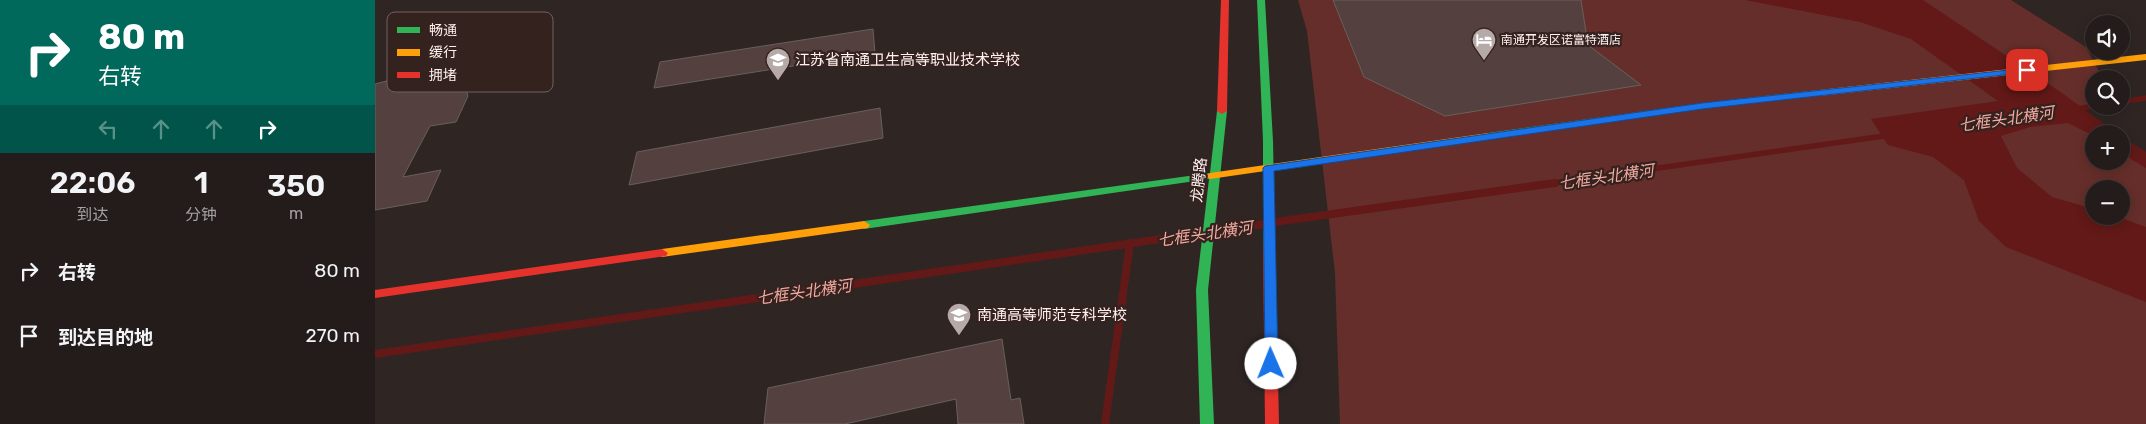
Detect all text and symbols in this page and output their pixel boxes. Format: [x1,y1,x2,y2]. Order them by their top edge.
legend [387,12,553,92]
map controls [2085,15,2130,225]
button: sound [2085,15,2130,60]
text: 80 m [98,16,185,58]
icon: right [15,20,80,85]
text: 畅通 [429,22,457,39]
hotel icon: 南通开发区诺富特酒店 [1471,27,1497,61]
place label: 南通开发区诺富特酒店 [1501,33,1621,47]
text: 缓行 [429,44,457,61]
school or university icon: 江苏省南通卫生高等职业技术学校 [765,47,791,81]
pin [2006,49,2048,91]
place label: 江苏省南通卫生高等职业技术学校 [795,51,1020,69]
icon: arrive [2013,56,2041,84]
text: 右转 [98,63,142,90]
text: 拥堵 [429,67,457,84]
button: search [2085,70,2130,115]
water label: 七框头北横河 [1957,102,2058,135]
icon: left [94,115,122,143]
icon: ahead [147,115,175,143]
icon: ahead [200,115,228,143]
icon: right [253,115,281,143]
button: + [2085,125,2130,170]
street label: 龙腾路 [1188,157,1210,203]
water label: 七框头北横河 [1557,160,1658,193]
text: 22:06 [50,165,135,201]
text: 1 [194,165,208,201]
text: 350 [267,168,325,204]
button: − [2085,180,2130,225]
text: m [289,204,303,223]
text: 到达 [77,205,109,224]
text: 分钟 [185,205,217,224]
water label: 七框头北横河 [1156,217,1257,250]
icon: right [15,257,43,285]
text: 80 m [314,259,360,282]
text: 右转 [58,261,96,284]
water label: 七框头北横河 [755,275,856,308]
school or university icon: 南通高等师范专科学校 [946,302,972,336]
place label: 南通高等师范专科学校 [977,306,1127,324]
icon: arrive [15,322,43,350]
text: 270 m [305,324,360,347]
text: 到达目的地 [58,326,153,349]
position arrow [1244,337,1296,389]

